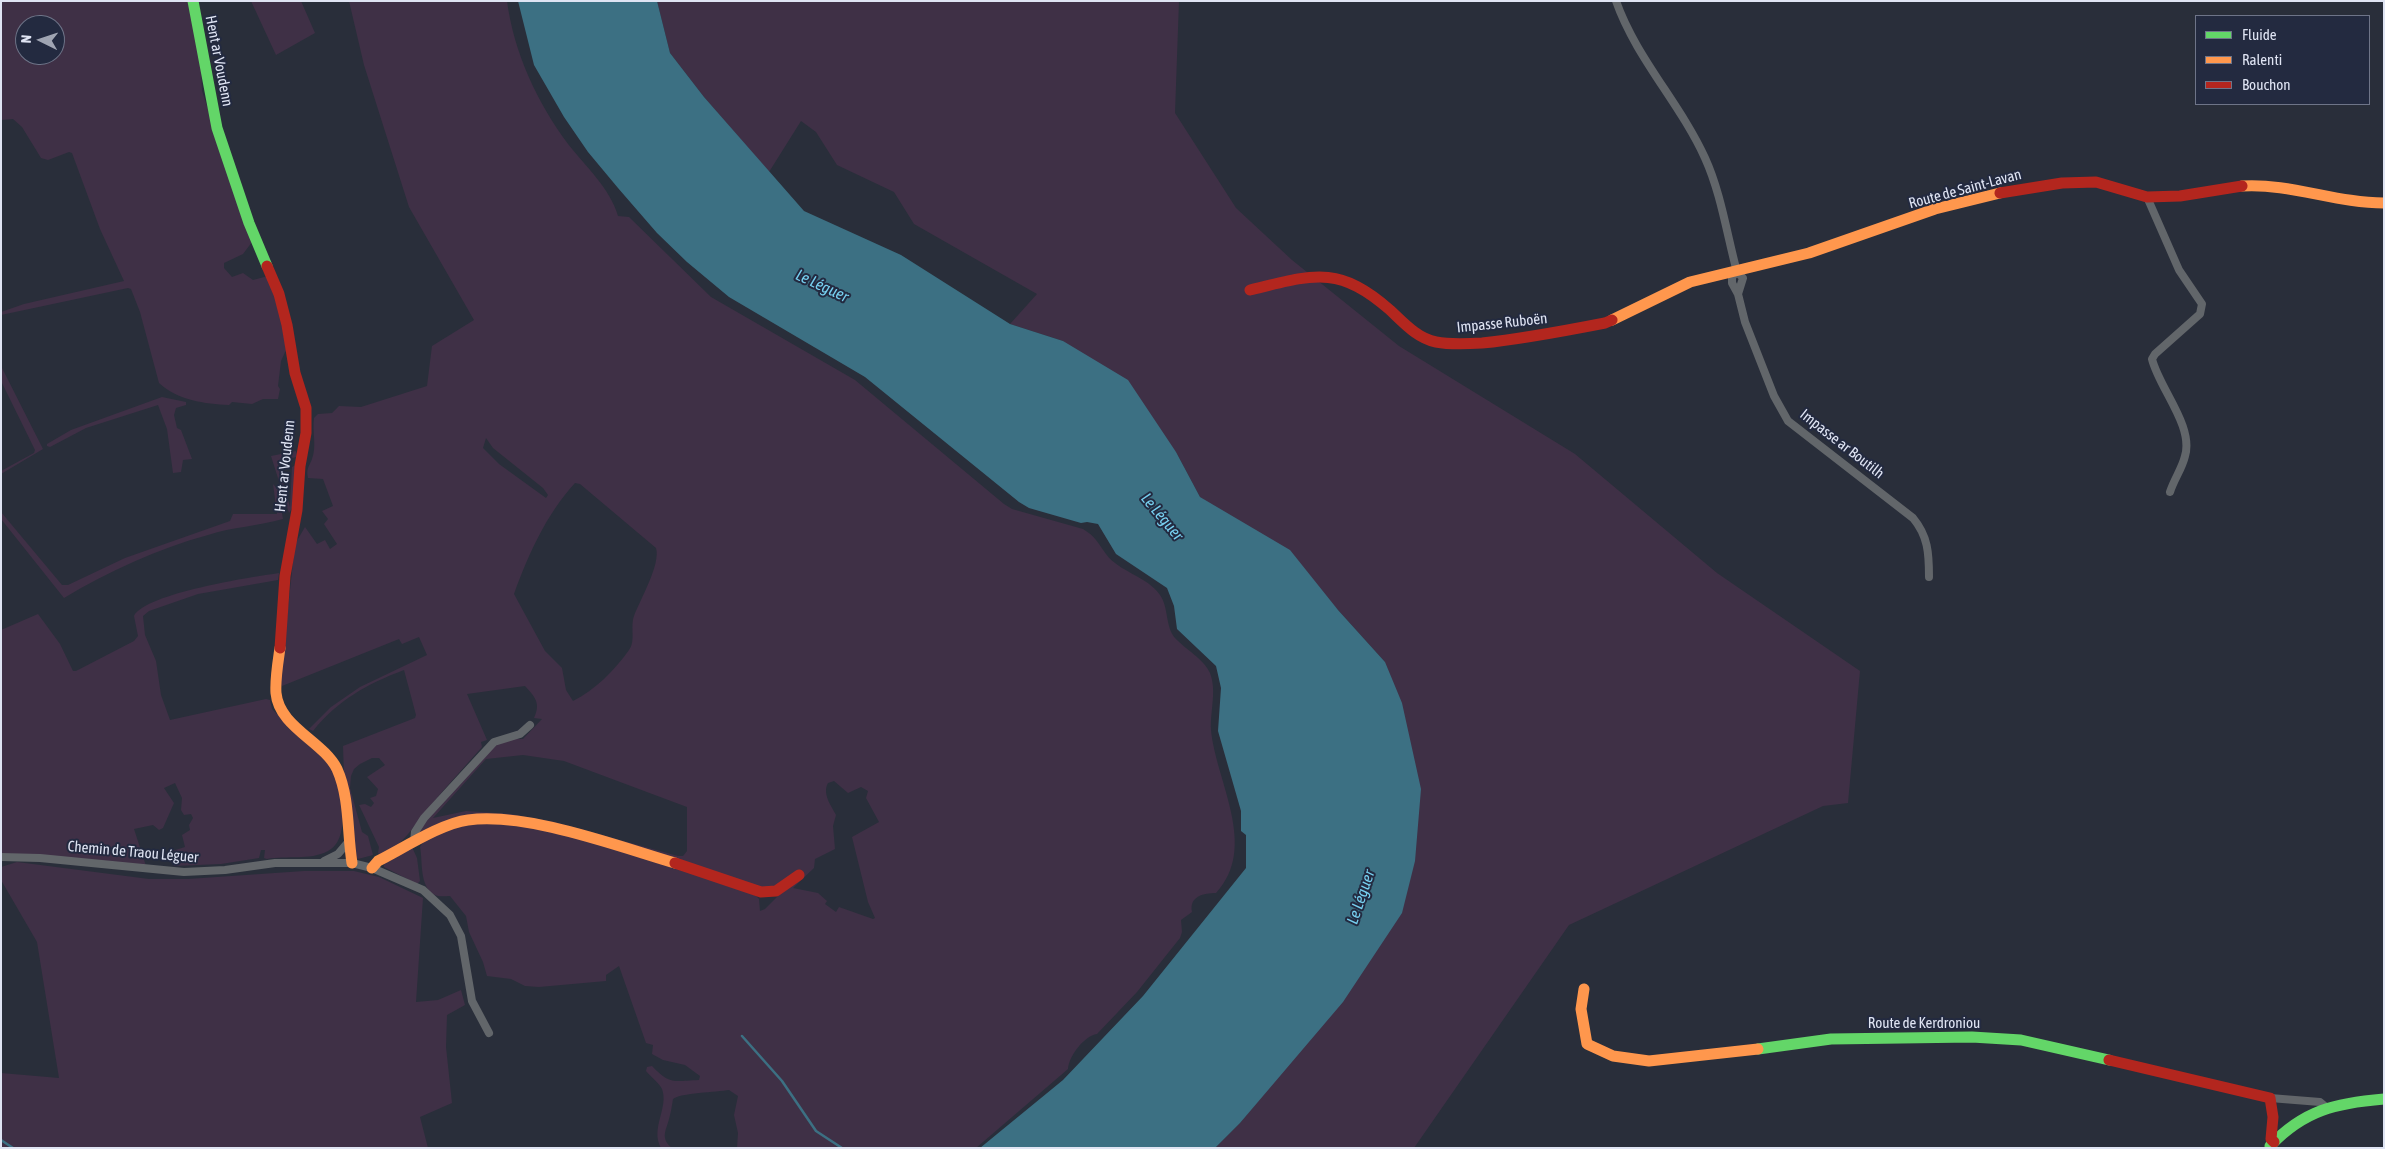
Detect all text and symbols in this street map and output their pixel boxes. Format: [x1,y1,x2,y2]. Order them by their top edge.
street label: Hent ar Voudenn [201,14,237,108]
north arrow [15,15,65,65]
legend [2195,15,2370,105]
text: Fluide [2242,26,2277,43]
text: N [18,34,34,44]
text: Ralenti [2242,51,2282,68]
text: Bouchon [2242,76,2291,93]
street label: Route de Saint-Lavan [1907,165,2023,213]
water label: Le Léguer [793,265,851,307]
street label: Impasse Ruboën [1456,309,1548,337]
street label: Impasse ar Boutilh [1796,405,1888,483]
street label: Hent ar Voudenn [271,419,299,513]
water label: Le Léguer [1137,489,1187,545]
street label: Chemin de Traou Léguer [67,837,199,867]
water label: Le Léguer [1343,867,1379,927]
street label: Route de Kerdroniou [1868,1014,1980,1032]

